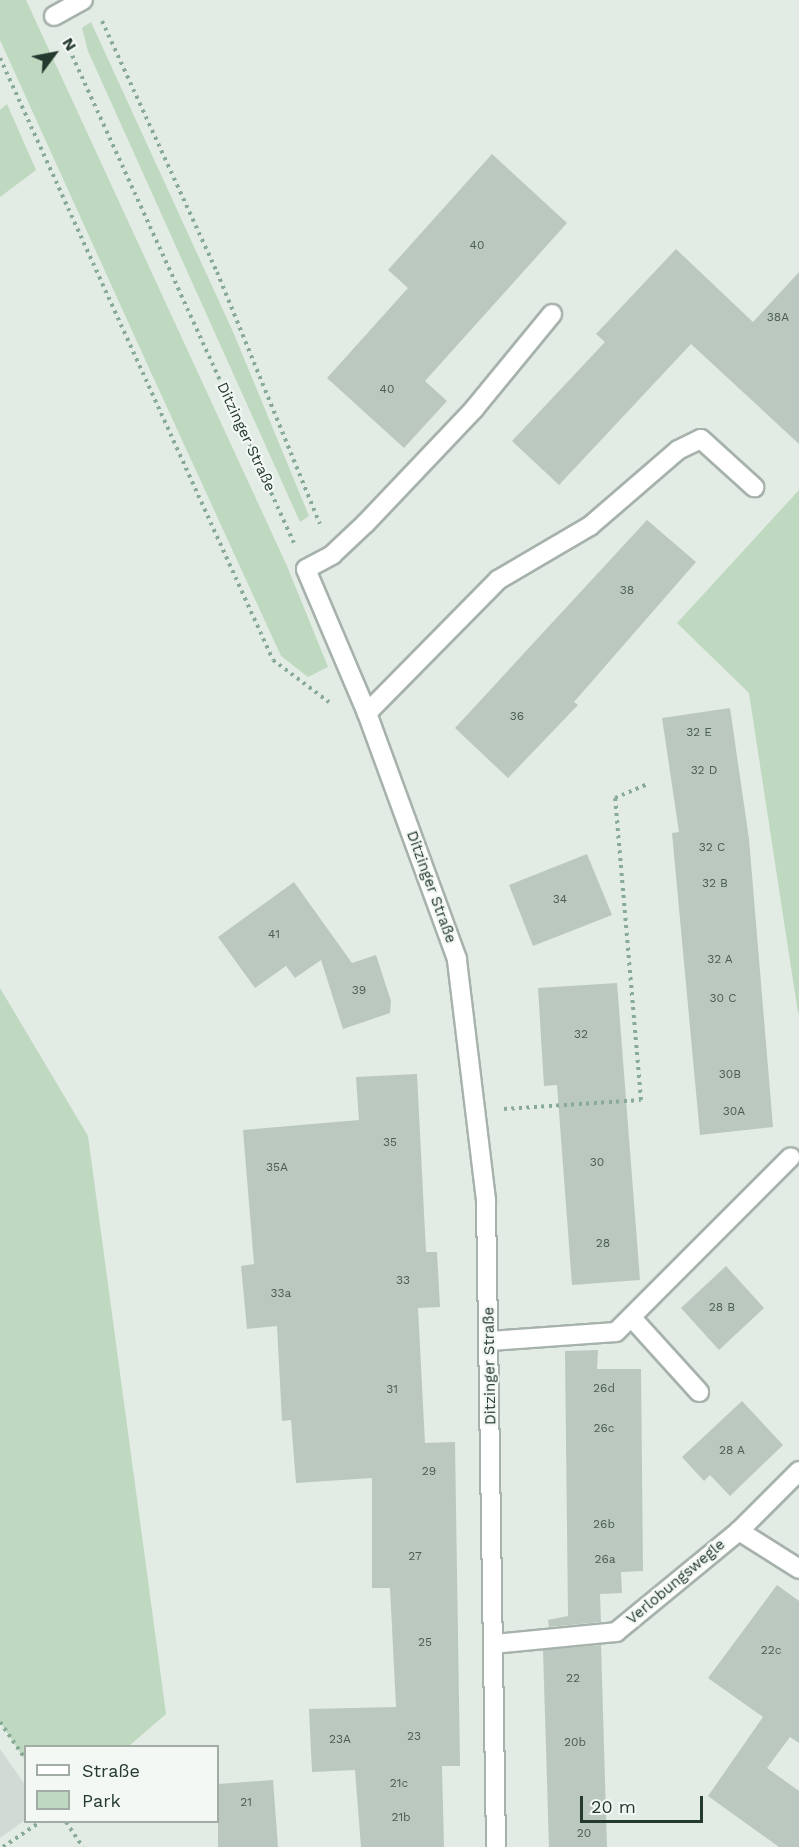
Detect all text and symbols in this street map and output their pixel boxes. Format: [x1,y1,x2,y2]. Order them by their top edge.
north arrow [24,24,84,84]
text: N [58,34,81,54]
house number: 40 [470,239,484,253]
house number: 38A [767,311,789,325]
street label: Ditzinger Straße [213,380,279,494]
house number: 40 [380,383,394,397]
house number: 38 [620,584,634,598]
house number: 36 [510,710,524,724]
house number: 32 E [686,726,712,740]
house number: 32 D [691,764,717,778]
street label: Ditzinger Straße [402,828,460,946]
house number: 32 C [699,841,725,855]
house number: 32 B [702,877,728,891]
house number: 34 [553,893,567,907]
house number: 41 [268,928,280,942]
house number: 32 A [707,953,733,967]
house number: 39 [352,984,366,998]
house number: 30 C [710,992,736,1006]
house number: 32 [574,1028,588,1042]
house number: 30B [719,1068,741,1082]
house number: 30A [723,1105,745,1119]
house number: 35 [383,1136,397,1150]
house number: 30 [590,1156,604,1170]
house number: 35A [266,1161,288,1175]
house number: 28 [596,1237,610,1251]
house number: 33 [396,1274,410,1288]
house number: 33a [271,1287,291,1301]
house number: 28 B [709,1301,735,1315]
street label: Ditzinger Straße [480,1307,500,1425]
house number: 26d [593,1382,615,1396]
house number: 31 [386,1383,398,1397]
house number: 26c [593,1422,615,1436]
house number: 28 A [719,1444,745,1458]
house number: 29 [422,1465,436,1479]
house number: 26b [593,1518,615,1532]
street label: Verlobungswegle [623,1536,729,1628]
house number: 27 [408,1550,422,1564]
house number: 26a [594,1553,616,1567]
house number: 25 [418,1636,432,1650]
house number: 22c [761,1644,781,1658]
house number: 22 [566,1672,580,1686]
house number: 23 [407,1730,421,1744]
house number: 23A [329,1733,351,1747]
house number: 20b [564,1736,586,1750]
legend [24,1745,219,1823]
text: Straße [82,1760,140,1781]
house number: 21c [390,1777,408,1791]
scale bar [583,1784,706,1822]
text: Park [82,1790,121,1811]
house number: 21 [240,1796,252,1810]
text: 20 m [591,1796,636,1817]
house number: 21b [391,1811,411,1825]
house number: 20 [577,1827,591,1841]

